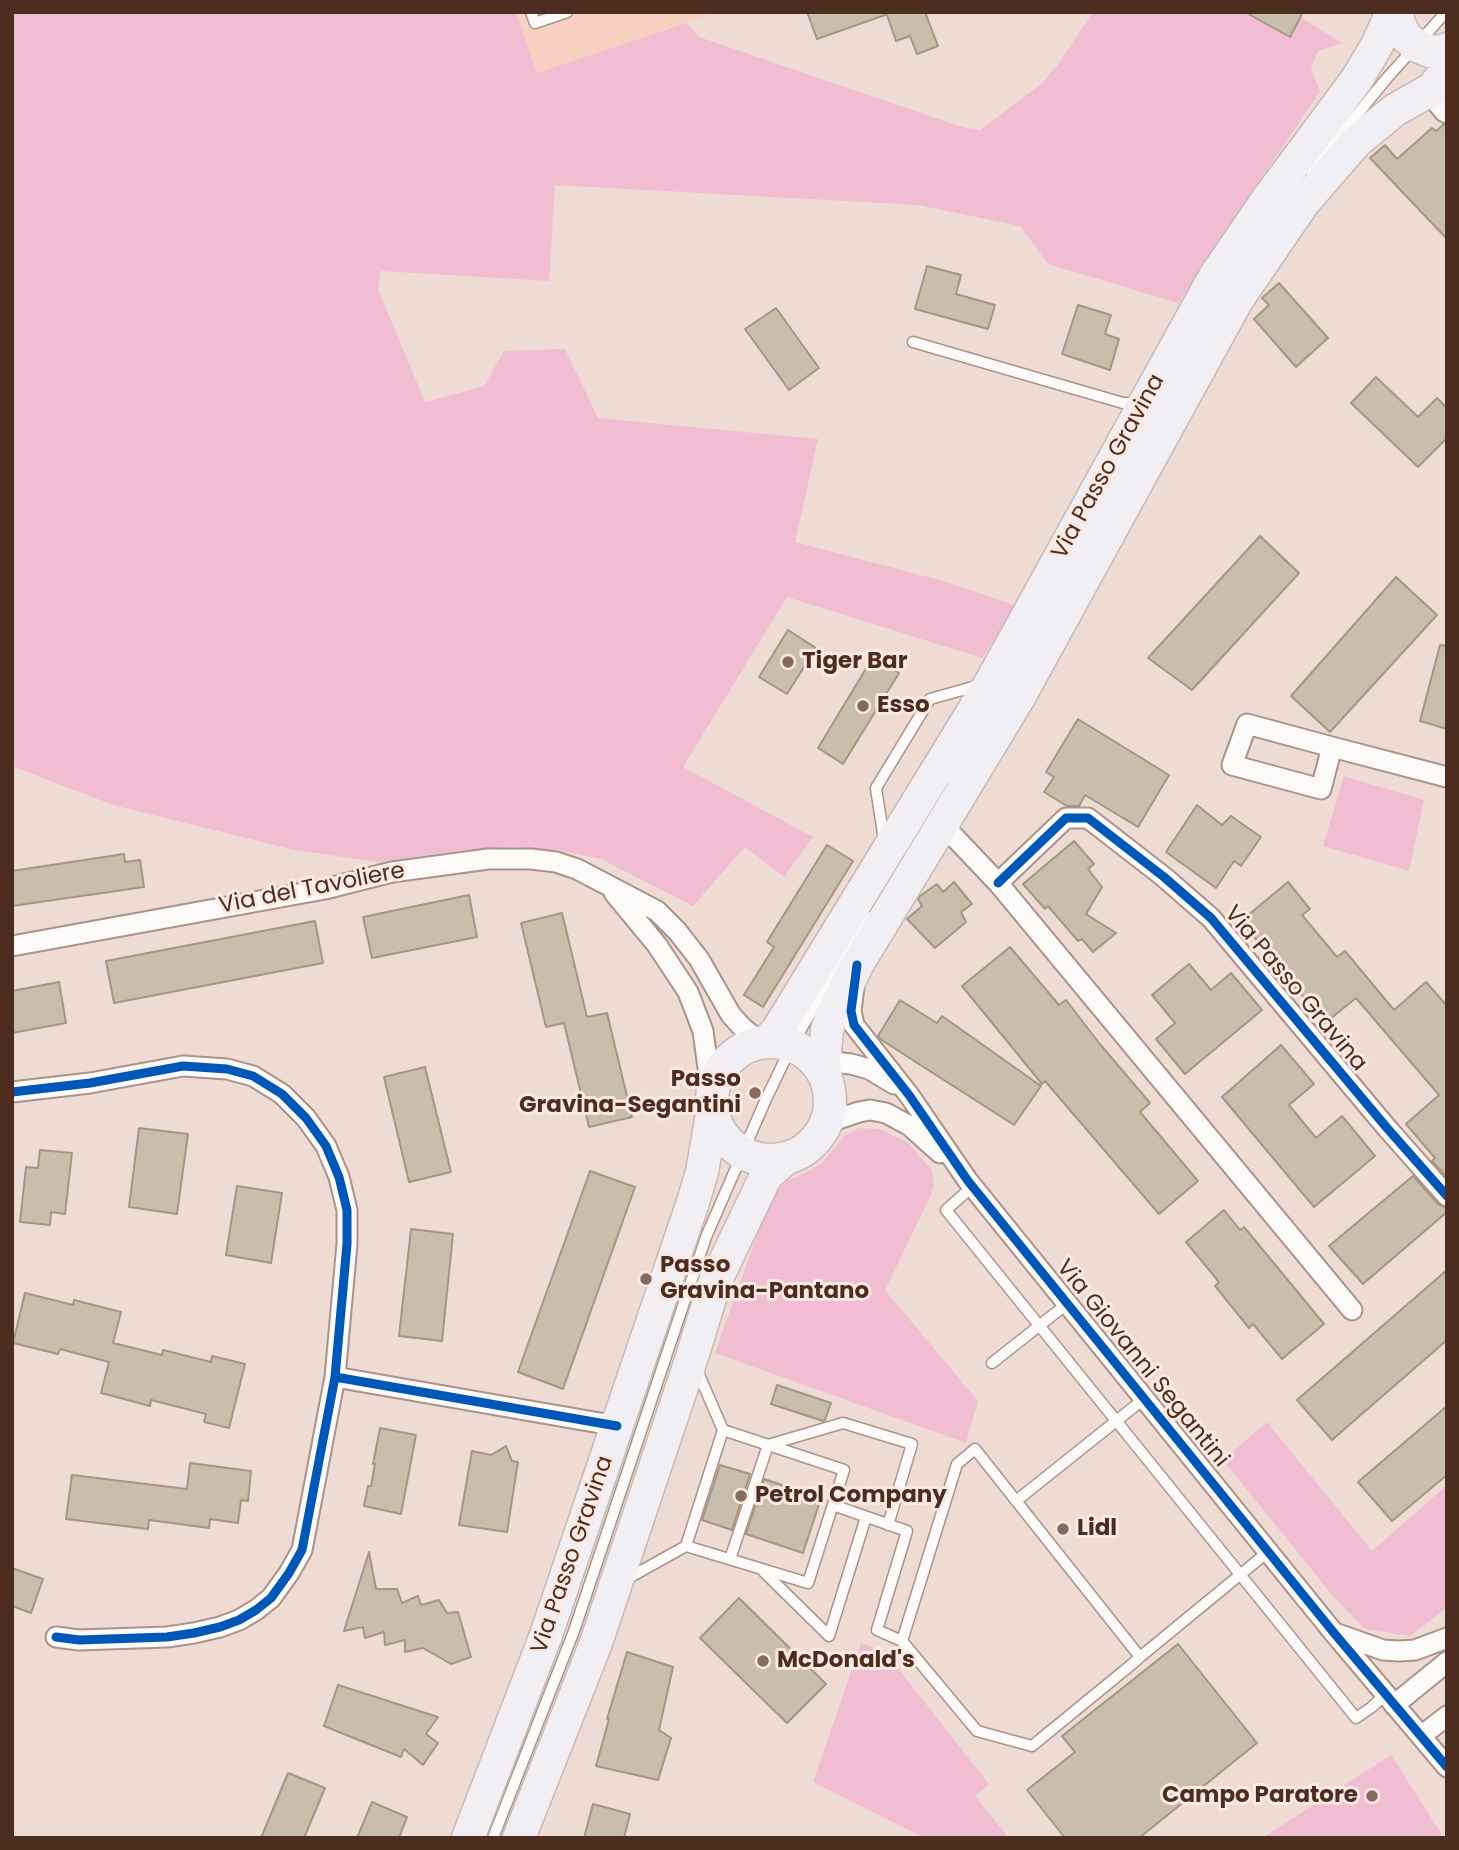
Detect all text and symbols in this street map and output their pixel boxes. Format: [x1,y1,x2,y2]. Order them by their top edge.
street label: Via Passo Gravina [1047,370,1171,564]
place label: Tiger Bar [802,648,908,676]
marker: Tiger Bar [780,654,796,670]
place label: Esso [877,692,930,720]
marker: Esso [855,698,871,714]
street label: Via del Tavoliere [217,857,407,921]
street label: Via Passo Gravina [1218,901,1372,1077]
place label: Passo Gravina-Segantini [519,1066,741,1120]
marker: Passo Gravina-Segantini [747,1085,763,1101]
place label: Passo Gravina-Pantano [660,1252,869,1306]
street label: Via Giovanni Segantini [1050,1255,1234,1473]
marker: Passo Gravina-Pantano [638,1271,654,1287]
street label: Via Passo Gravina [526,1452,620,1658]
place label: Petrol Company [755,1482,947,1510]
marker: Petrol Company [733,1488,749,1504]
place label: Lidl [1077,1515,1117,1543]
marker: Lidl [1055,1521,1071,1537]
place label: McDonald's [777,1647,915,1675]
marker: McDonald's [755,1653,771,1669]
place label: Campo Paratore [1162,1782,1358,1810]
marker: Campo Paratore [1364,1788,1380,1804]

